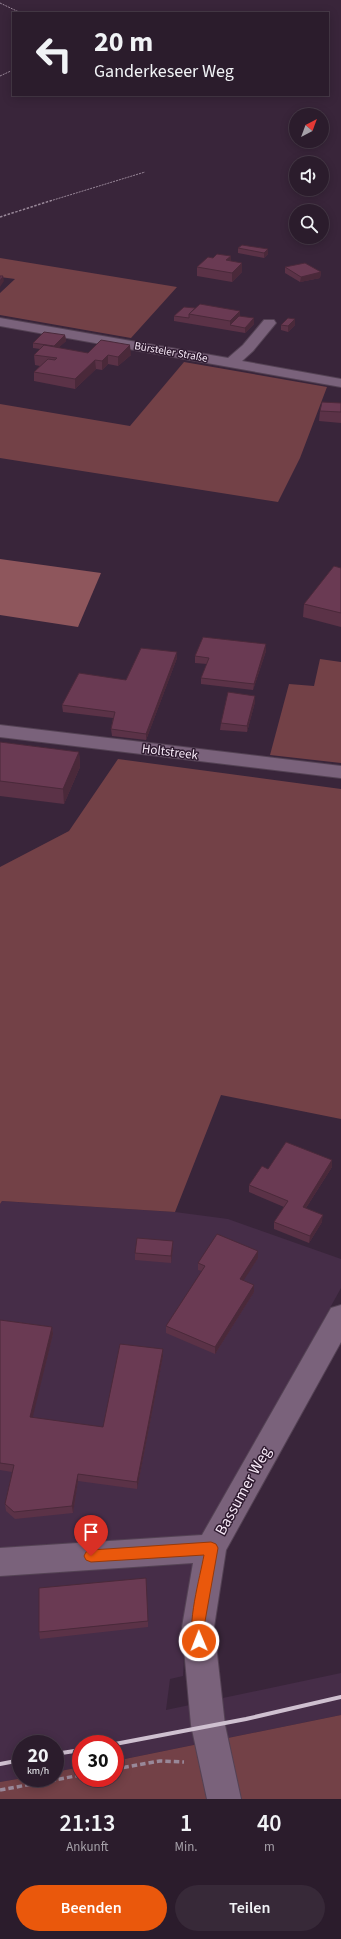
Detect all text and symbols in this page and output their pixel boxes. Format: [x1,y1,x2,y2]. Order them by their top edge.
text: 20 m [94,22,153,62]
icon: left [28,28,80,80]
text: Ganderkeseer Weg [94,59,234,84]
north arrow [289,108,329,148]
map controls [289,108,329,244]
button: sound [289,156,329,196]
button: search [289,204,329,244]
street label: Bürsteler Straße [133,338,209,366]
street label: Holtstreek [141,740,200,764]
street label: Bassumer Weg [210,1443,276,1539]
pin [74,1515,108,1556]
icon: arrive [80,1521,102,1543]
position arrow [178,1620,220,1662]
speed limit sign: 30 [72,1735,124,1787]
text: 20 [27,1742,49,1770]
text: km/h [27,1764,49,1778]
text: 21:13 [59,1806,115,1841]
text: 1 [180,1806,192,1841]
text: 40 [257,1806,282,1841]
text: Ankunft [66,1838,108,1856]
text: Min. [175,1838,198,1856]
text: m [264,1838,275,1856]
button: Beenden [16,1885,167,1931]
button: Teilen [175,1885,325,1931]

